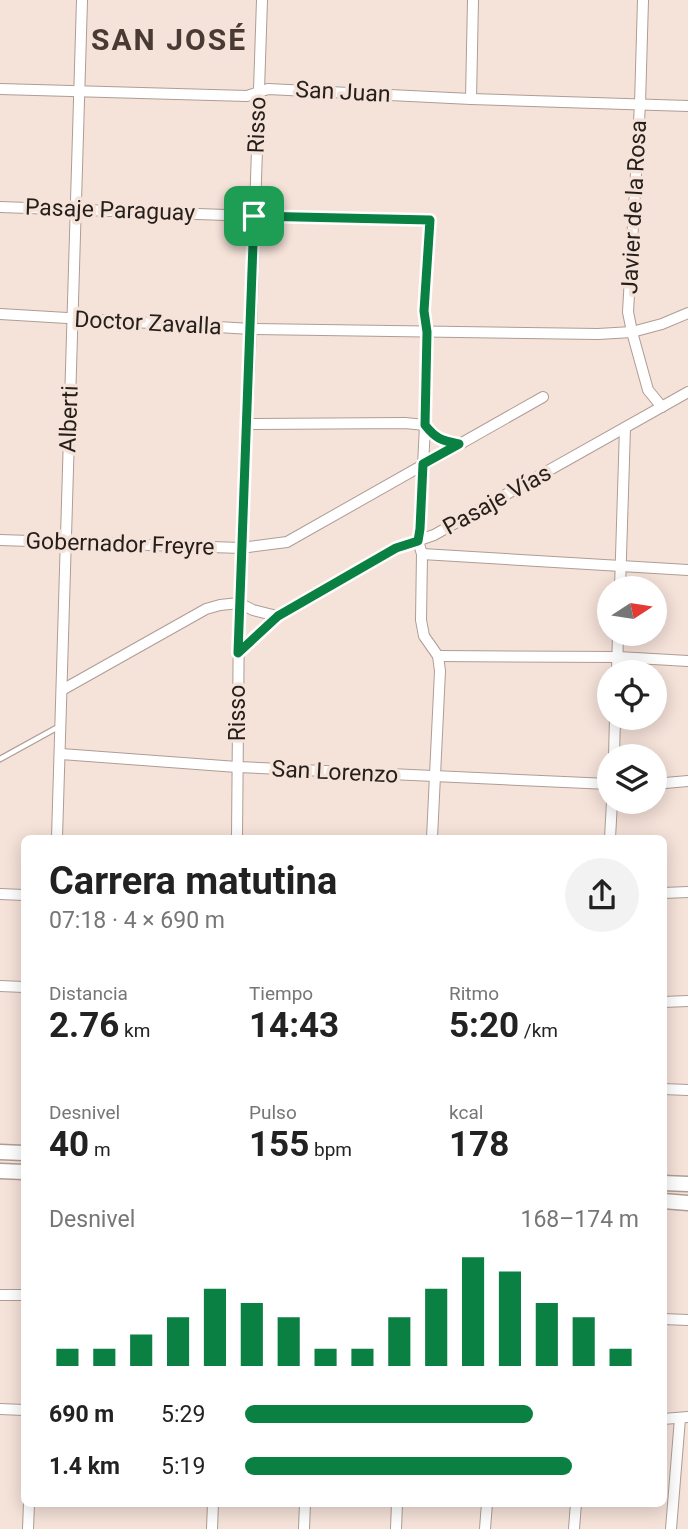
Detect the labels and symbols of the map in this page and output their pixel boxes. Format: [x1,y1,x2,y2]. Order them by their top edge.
district label: SAN JOSÉ [91,22,247,57]
street label: San Juan [295,76,391,108]
street label: Risso [243,96,271,154]
street label: Javier de la Rosa [616,119,652,295]
pin [224,186,284,246]
street label: Pasaje Paraguay [24,194,196,226]
street label: Doctor Zavalla [74,306,222,340]
street label: Alberti [54,385,84,453]
street label: Pasaje Vías [438,459,556,541]
street label: Gobernador Freyre [25,527,215,561]
north arrow [597,576,667,646]
street label: Risso [224,685,251,741]
street label: San Lorenzo [271,755,399,789]

